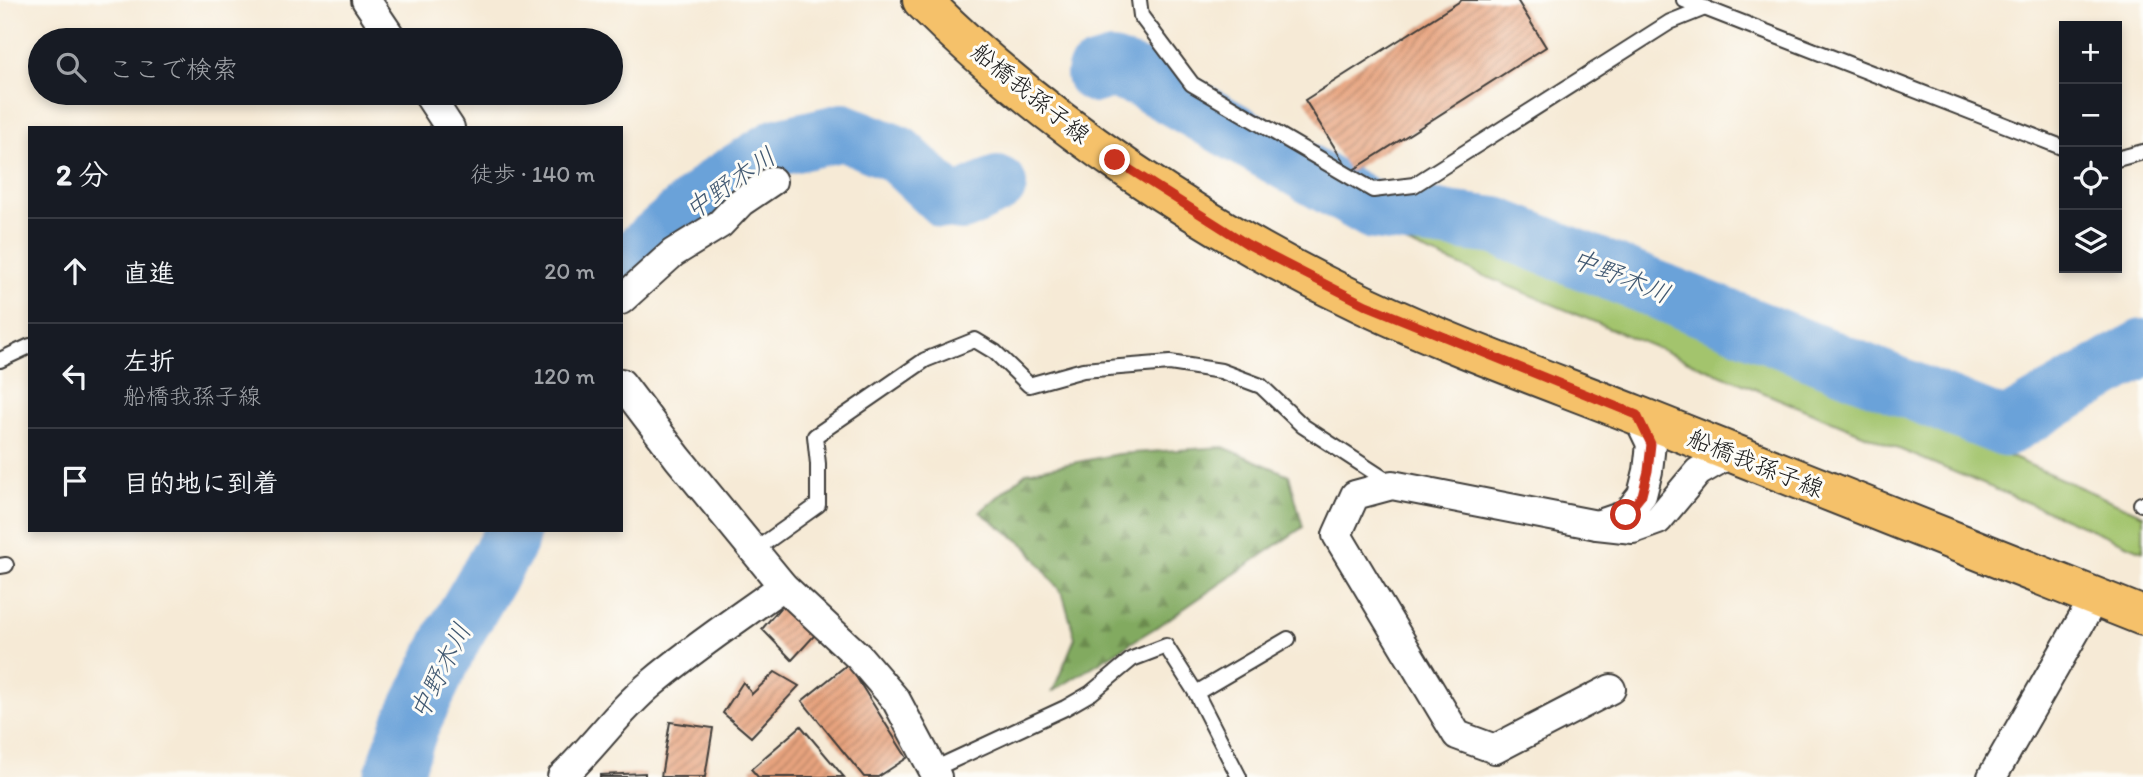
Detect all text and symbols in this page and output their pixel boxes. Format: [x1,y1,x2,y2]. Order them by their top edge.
map controls [2059,21,2122,273]
button: + [2059,21,2122,84]
search box [28,28,623,105]
street label: 船橋我孫子線 [966,36,1096,150]
icon: search [52,48,90,86]
text: ここで検索 [108,53,238,85]
button: − [2059,84,2122,147]
water label: 中野木川 [678,140,782,226]
route end [1099,144,1130,175]
button: locate [2059,147,2122,210]
text: 2 分 [56,156,109,193]
text: 徒歩 · 140 m [470,160,595,188]
button: layers [2059,210,2122,273]
water label: 中野木川 [1567,242,1675,310]
icon: ahead [56,252,94,290]
text: 直進 [123,257,175,289]
text: 20 m [544,257,595,285]
text: 左折 [123,345,175,377]
icon: left [56,357,94,395]
text: 120 m [534,362,595,390]
text: 船橋我孫子線 [123,382,261,410]
street label: 船橋我孫子線 [1684,423,1828,503]
icon: arrive [56,462,94,500]
text: 目的地に到着 [123,467,279,499]
route start [1610,499,1641,530]
water label: 中野木川 [402,617,478,725]

